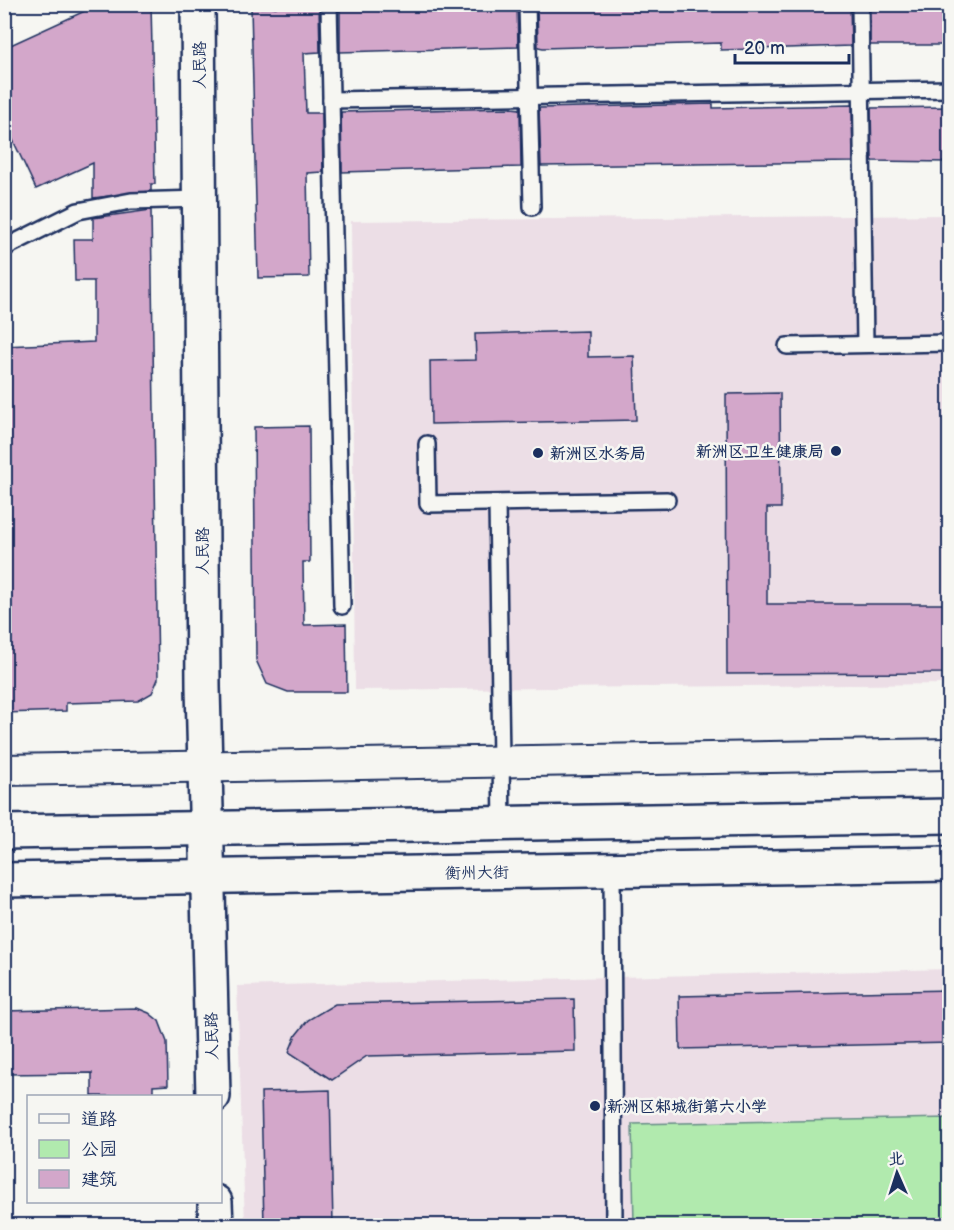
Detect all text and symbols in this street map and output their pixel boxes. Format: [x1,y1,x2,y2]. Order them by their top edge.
scale bar [735,27,849,65]
text: 20 m [744,38,785,59]
street label: 人民路 [191,41,210,89]
place label: 新洲区卫生健康局 [696,443,824,462]
marker: 新洲区卫生健康局 [829,444,843,458]
place label: 新洲区水务局 [550,445,646,464]
marker: 新洲区水务局 [531,446,545,460]
street label: 人民路 [194,527,213,575]
street label: 衡州大街 [445,863,509,884]
street label: 人民路 [203,1012,222,1060]
legend [27,1095,222,1203]
place label: 新洲区邾城街第六小学 [607,1098,767,1117]
marker: 新洲区邾城街第六小学 [588,1099,602,1113]
text: 道路 [81,1109,117,1130]
text: 公园 [81,1139,117,1160]
north arrow [867,1143,927,1203]
text: 北 [888,1150,905,1169]
text: 建筑 [81,1169,117,1190]

